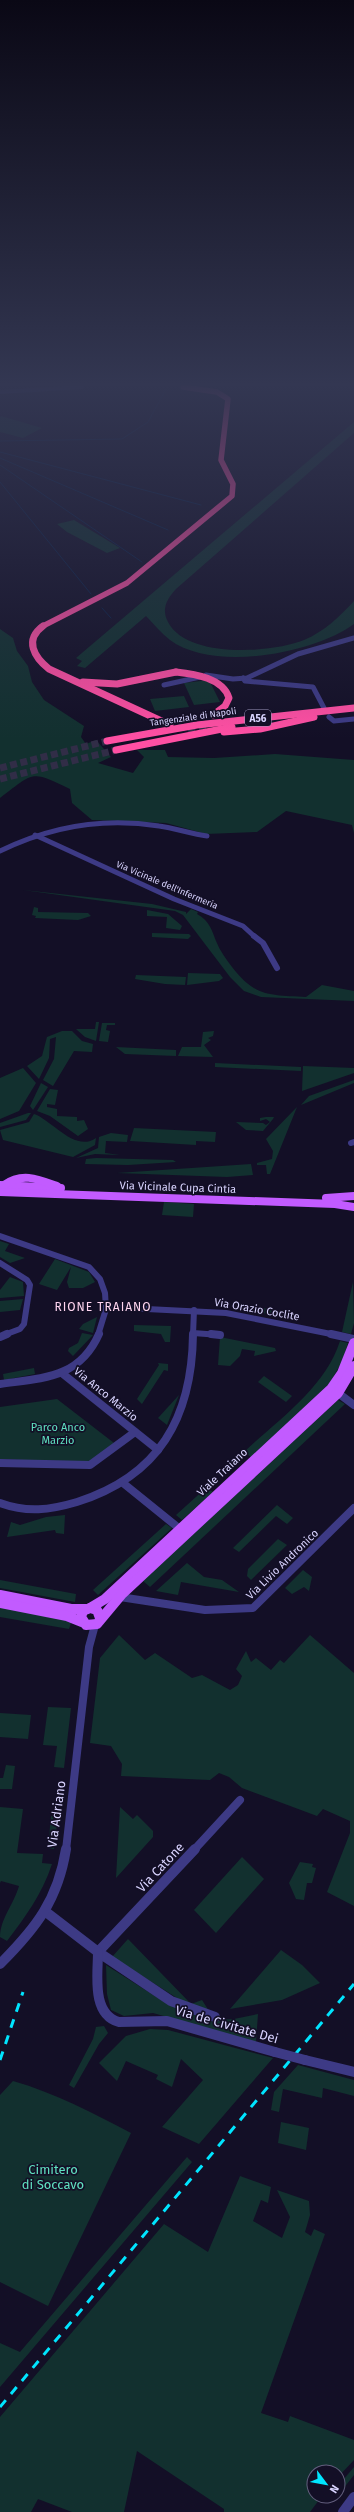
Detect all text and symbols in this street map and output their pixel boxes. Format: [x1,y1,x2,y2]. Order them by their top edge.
street label: Tangenziale di Napoli [149,706,237,728]
road number: A56 [245,710,271,726]
street label: Via Vicinale dell'Infermeria [115,859,219,911]
street label: Via Vicinale Cupa Cintia [120,1179,236,1196]
street label: Via Orazio Coclite [213,1296,301,1323]
district label: RIONE TRAIANO [54,1300,152,1314]
street label: Via Anco Marzio [71,1365,140,1424]
park label: Parco Anco Marzio [31,1421,85,1447]
street label: Viale Traiano [194,1446,250,1499]
street label: Via Livio Andronico [244,1527,321,1602]
street label: Via Adriano [44,1780,69,1849]
street label: Via Catone [134,1839,187,1895]
street label: Via de Civitate Dei [174,2003,280,2046]
park label: Cimitero di Soccavo [22,2162,84,2192]
north arrow [306,2464,346,2504]
text: N [327,2482,342,2496]

